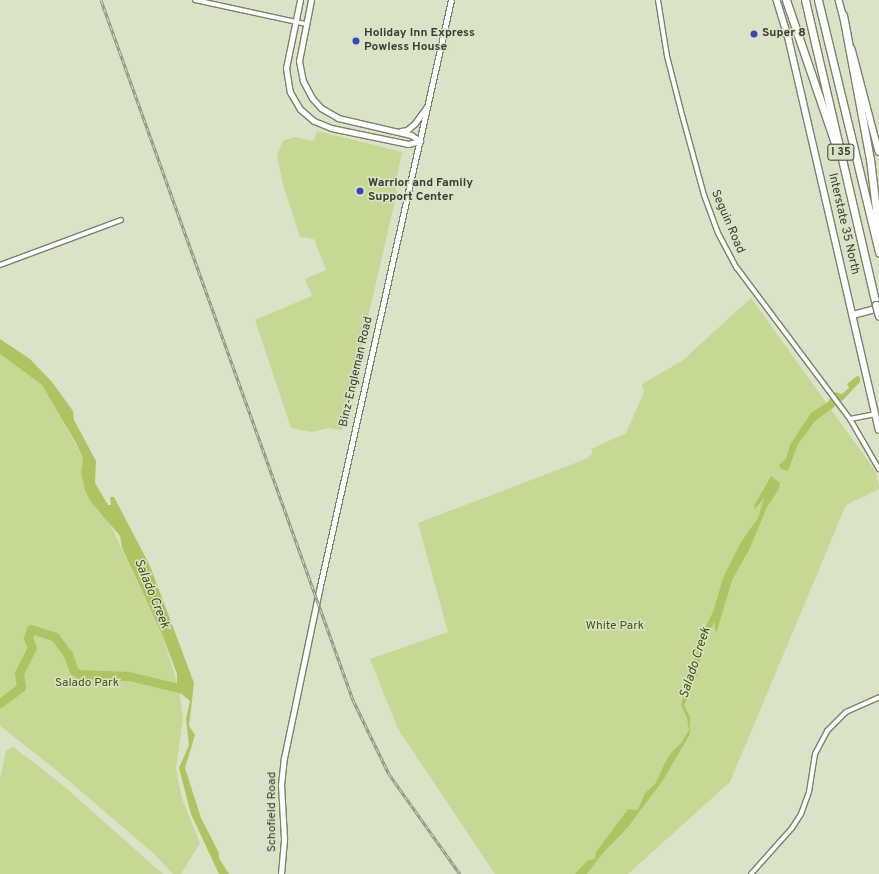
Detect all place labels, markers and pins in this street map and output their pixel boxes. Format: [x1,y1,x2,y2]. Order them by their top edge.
place label: Holiday Inn Express Powless House [364,27,475,55]
place label: Super 8 [762,27,806,41]
marker: Super 8 [749,29,759,39]
marker: Holiday Inn Express Powless House [351,36,361,46]
place label: Warrior and Family Support Center [368,177,473,205]
marker: Warrior and Family Support Center [355,186,365,196]

